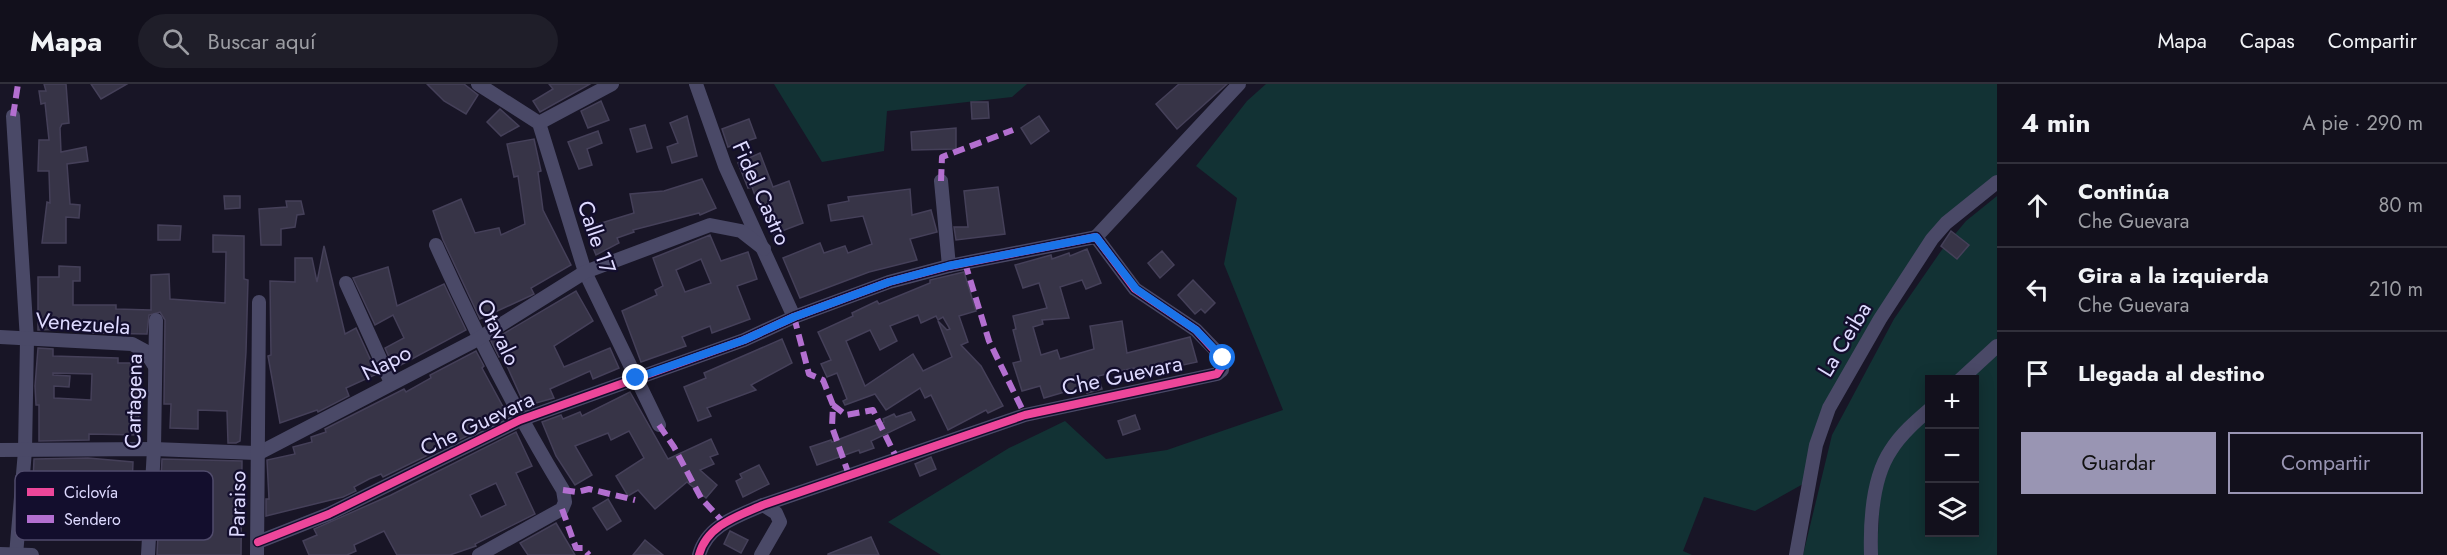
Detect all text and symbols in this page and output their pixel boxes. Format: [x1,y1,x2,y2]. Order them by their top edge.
search box [138,14,558,68]
text: Mapa [30,21,102,62]
icon: search [159,25,192,58]
text: Buscar aquí [207,25,316,57]
text: Mapa [2158,26,2207,56]
text: Capas [2240,26,2295,56]
text: Compartir [2328,26,2417,56]
text: 4 min [2021,104,2090,142]
text: A pie · 290 m [2302,109,2423,138]
street label: Fidel Castro [725,136,799,250]
text: Continúa [2078,175,2169,207]
icon: ahead [2021,189,2054,222]
text: 80 m [2378,191,2423,220]
street label: Calle 17 [570,196,625,278]
text: Che Guevara [2078,207,2189,236]
text: Gira a la izquierda [2078,259,2269,291]
icon: left [2021,273,2054,306]
text: 210 m [2369,275,2423,304]
text: Che Guevara [2078,291,2189,320]
street label: Otavalo [469,293,529,371]
street label: La Ceiba [1809,295,1879,383]
street label: Venezuela [34,304,132,342]
street label: Napo [355,336,417,388]
route start [1209,344,1235,370]
street label: Che Guevara [1059,347,1185,403]
street label: Cartagena [116,353,150,449]
icon: arrive [2021,357,2054,390]
text: Llegada al destino [2078,357,2265,389]
route end [622,364,648,390]
map controls [1925,375,1979,537]
button: + [1925,375,1979,429]
street label: Che Guevara [415,383,539,463]
button: − [1925,429,1979,483]
button: Guardar [2021,432,2216,494]
button: Compartir [2228,432,2423,494]
street label: Paraiso [220,470,254,538]
legend [15,471,213,540]
text: Ciclovía [64,481,118,504]
button: layers [1925,483,1979,537]
text: Sendero [64,508,121,531]

